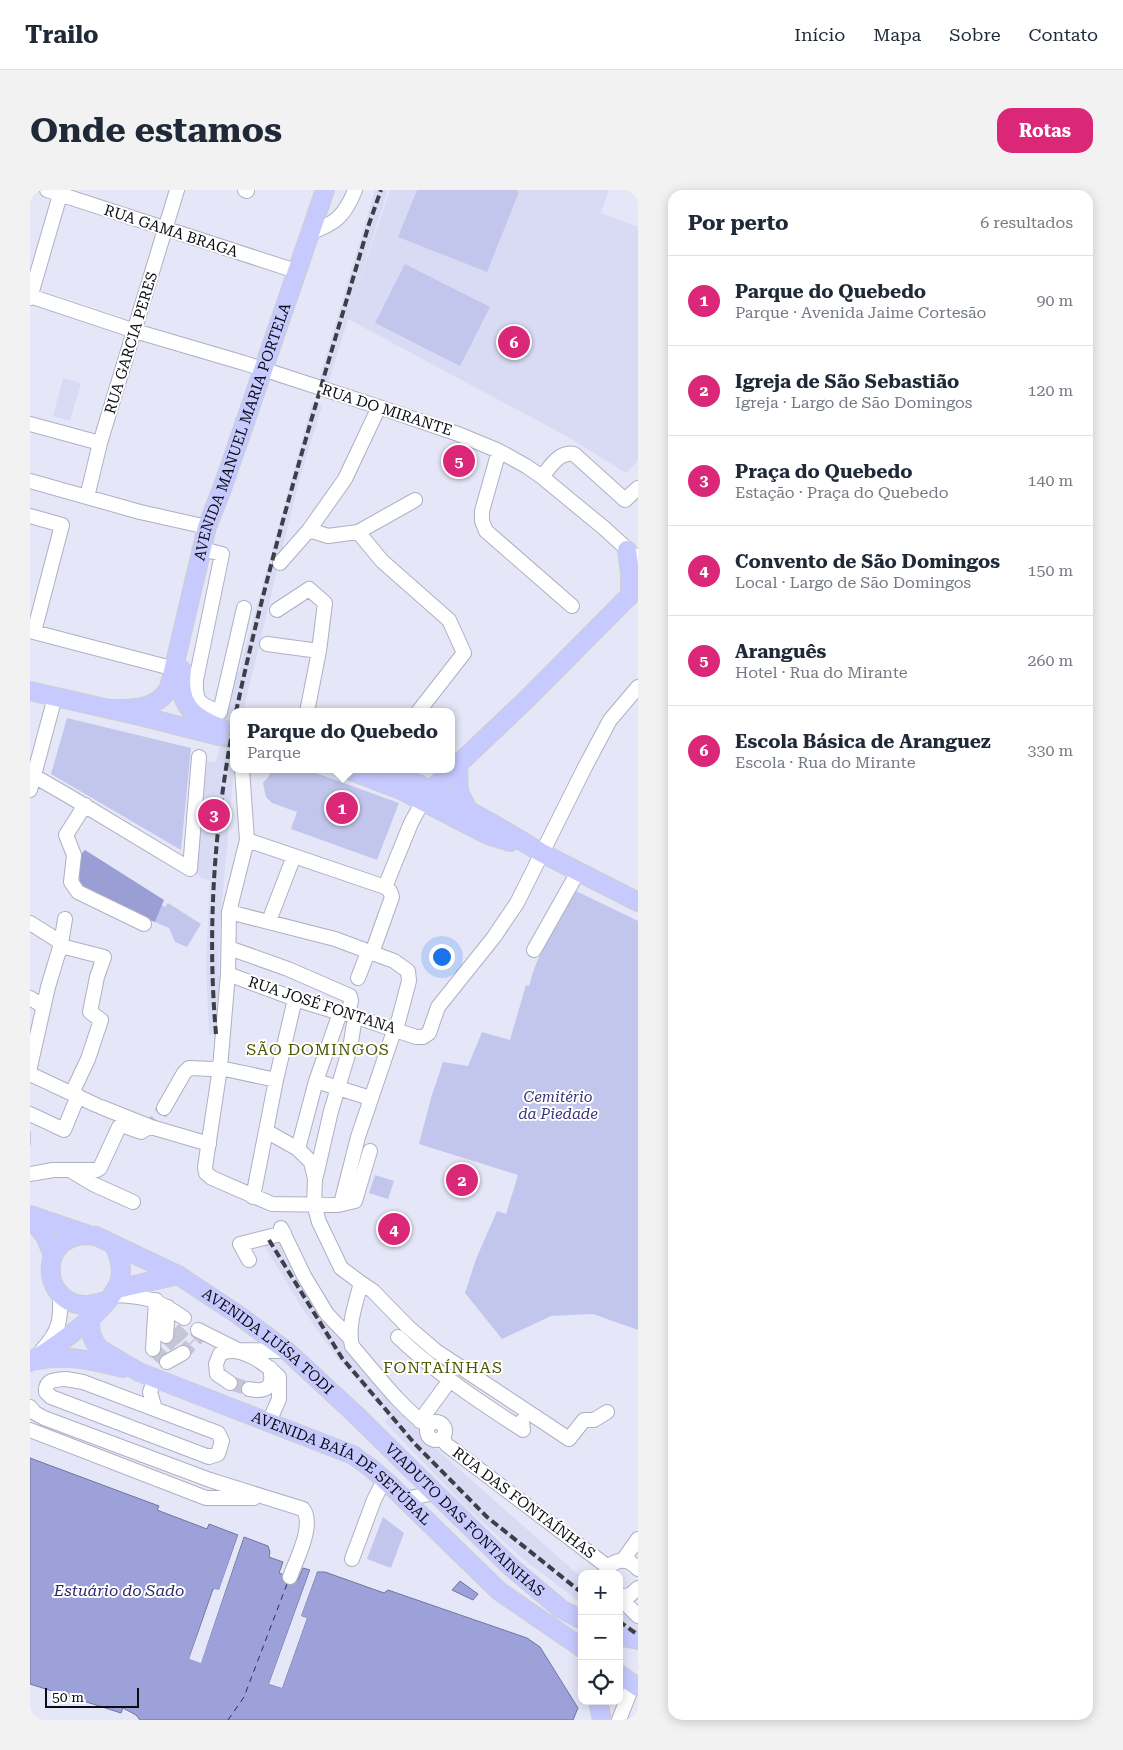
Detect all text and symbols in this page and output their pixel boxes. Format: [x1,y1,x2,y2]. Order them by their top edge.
text: Trailo [25,21,99,49]
text: Início [794,24,845,45]
text: Mapa [873,24,921,45]
text: Sobre [949,24,1001,45]
text: Contato [1029,24,1098,45]
button: Rotas [997,108,1093,153]
text: Onde estamos [30,110,282,151]
street label: RUA GAMA BRAGA [102,201,241,261]
text: Por perto [688,211,789,235]
text: 6 resultados [980,213,1073,232]
street label: RUA GARCIA PERES [101,270,161,416]
text: Parque do Quebedo [735,280,926,303]
text: 1 [700,291,708,310]
text: 90 m [1036,291,1073,310]
street label: AVENIDA MANUEL MARIA PORTELA [190,300,295,562]
text: Parque · Avenida Jaime Cortesão [735,303,986,322]
pin: 6 [498,323,530,361]
text: Igreja de São Sebastião [735,370,959,393]
street label: RUA DO MIRANTE [320,380,454,440]
text: 2 [700,381,708,400]
text: 120 m [1027,381,1073,400]
text: Igreja · Largo de São Domingos [735,393,972,412]
pin: 5 [443,442,475,480]
text: Praça do Quebedo [735,460,912,483]
text: 3 [700,471,708,490]
text: 140 m [1027,471,1073,490]
text: Estação · Praça do Quebedo [735,483,948,502]
text: Convento de São Domingos [735,550,1000,573]
text: 4 [700,561,708,580]
text: 150 m [1027,561,1073,580]
text: Local · Largo de São Domingos [735,573,971,592]
text: Aranguês [735,640,826,663]
text: 5 [700,651,708,670]
text: 260 m [1027,651,1073,670]
text: Hotel · Rua do Mirante [735,663,908,682]
popup [230,708,455,773]
text: Parque do Quebedo [247,720,438,743]
text: Escola Básica de Aranguez [735,730,991,753]
text: 6 [700,741,708,760]
text: 330 m [1027,741,1073,760]
text: Parque [247,743,301,762]
text: Escola · Rua do Mirante [735,753,915,772]
pin: 1 [326,789,358,827]
pin: 3 [198,796,230,834]
your location [429,944,455,970]
street label: RUA JOSÉ FONTANA [246,973,399,1038]
district label: SÃO DOMINGOS [246,1040,390,1059]
park label: Cemitério da Piedade [518,1088,598,1123]
pin: 2 [446,1161,478,1199]
pin: 4 [378,1210,410,1248]
street label: AVENIDA LUÍSA TODI [199,1284,337,1398]
district label: FONTAÍNHAS [383,1358,503,1377]
street label: AVENIDA BAÍA DE SETÚBAL [249,1408,435,1529]
street label: VIADUTO DAS FONTAINHAS [381,1439,548,1600]
street label: RUA DAS FONTAÍNHAS [449,1443,599,1563]
map controls [578,1570,623,1705]
button: + [578,1570,623,1615]
water label: Estuário do Sado [53,1581,184,1600]
button: − [578,1615,623,1660]
button: locate [578,1660,623,1705]
scale bar [45,1685,139,1708]
text: 50 m [52,1689,84,1705]

